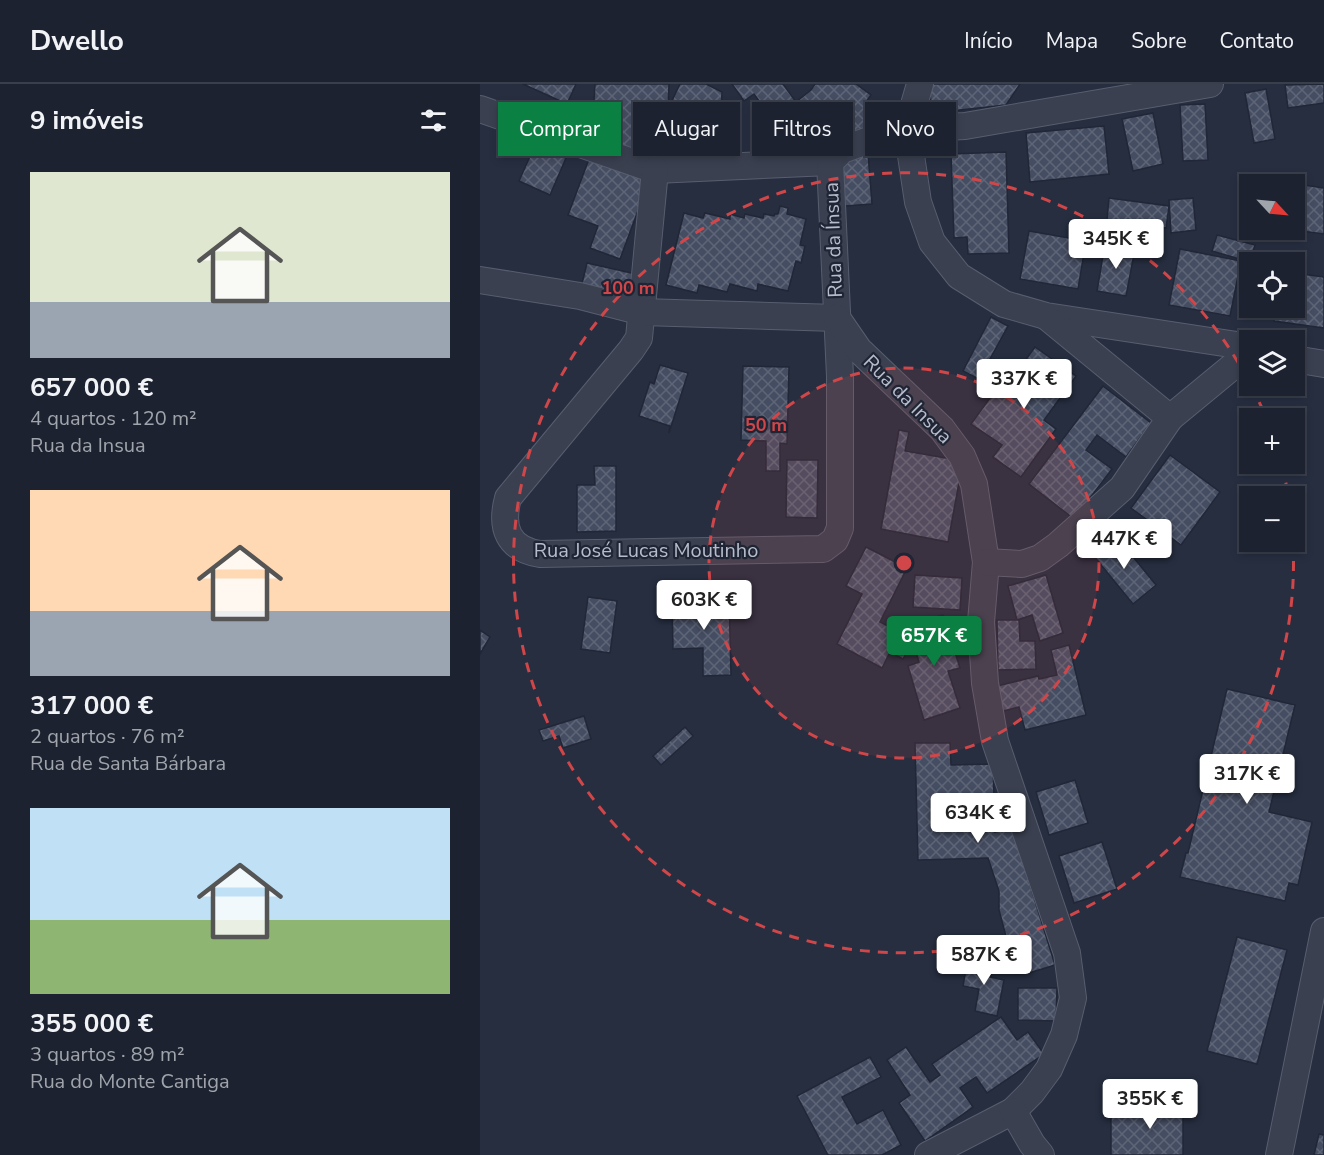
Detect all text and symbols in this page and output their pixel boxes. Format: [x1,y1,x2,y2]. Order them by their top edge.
text: Dwello [30,22,124,60]
text: Início [964,27,1013,55]
text: Mapa [1046,27,1098,55]
text: Sobre [1131,27,1187,55]
text: Contato [1220,27,1294,55]
chip: Comprar [498,102,621,156]
chip: Alugar [633,102,740,156]
chip: Filtros [752,102,853,156]
chip: Novo [865,102,956,156]
text: 9 imóveis [30,103,144,138]
icon: filters [417,104,450,137]
north arrow [1239,174,1305,240]
map controls [1239,174,1305,552]
street label: Rua da Ínsua [818,182,849,298]
icon: home [186,211,294,319]
pin: 345K € [1067,219,1165,270]
text: 345K € [1083,225,1149,252]
button: locate [1239,252,1305,318]
text: 100 m [601,276,655,300]
button: layers [1239,330,1305,396]
street label: Rua da Insua [857,349,958,450]
pin: 337K € [975,359,1073,410]
text: 337K € [991,365,1057,392]
text: 657 000 € [30,370,153,405]
text: 4 quartos · 120 m² [30,405,197,432]
button: + [1239,408,1305,474]
text: 50 m [745,413,787,437]
text: Rua da Insua [30,432,146,459]
button: − [1239,486,1305,552]
pin: 447K € [1075,519,1173,570]
text: 447K € [1091,525,1157,552]
icon: home [186,529,294,637]
street label: Rua José Lucas Moutinho [534,537,758,564]
centre of rings [894,553,914,573]
pin: 603K € [655,580,753,631]
text: 603K € [671,586,737,613]
pin: 657K € [885,616,983,667]
text: 657K € [901,622,967,649]
text: 317 000 € [30,688,153,723]
text: 2 quartos · 76 m² [30,723,185,750]
text: Rua de Santa Bárbara [30,750,226,777]
pin: 317K € [1198,754,1296,805]
text: 317K € [1214,760,1280,787]
pin: 634K € [929,793,1027,844]
text: 634K € [945,799,1011,826]
icon: home [186,847,294,955]
pin: 587K € [935,935,1033,986]
text: 587K € [951,941,1017,968]
text: 355 000 € [30,1006,153,1041]
text: 3 quartos · 89 m² [30,1041,185,1068]
text: Rua do Monte Cantiga [30,1068,230,1095]
pin: 355K € [1101,1079,1199,1130]
text: 355K € [1117,1085,1183,1112]

